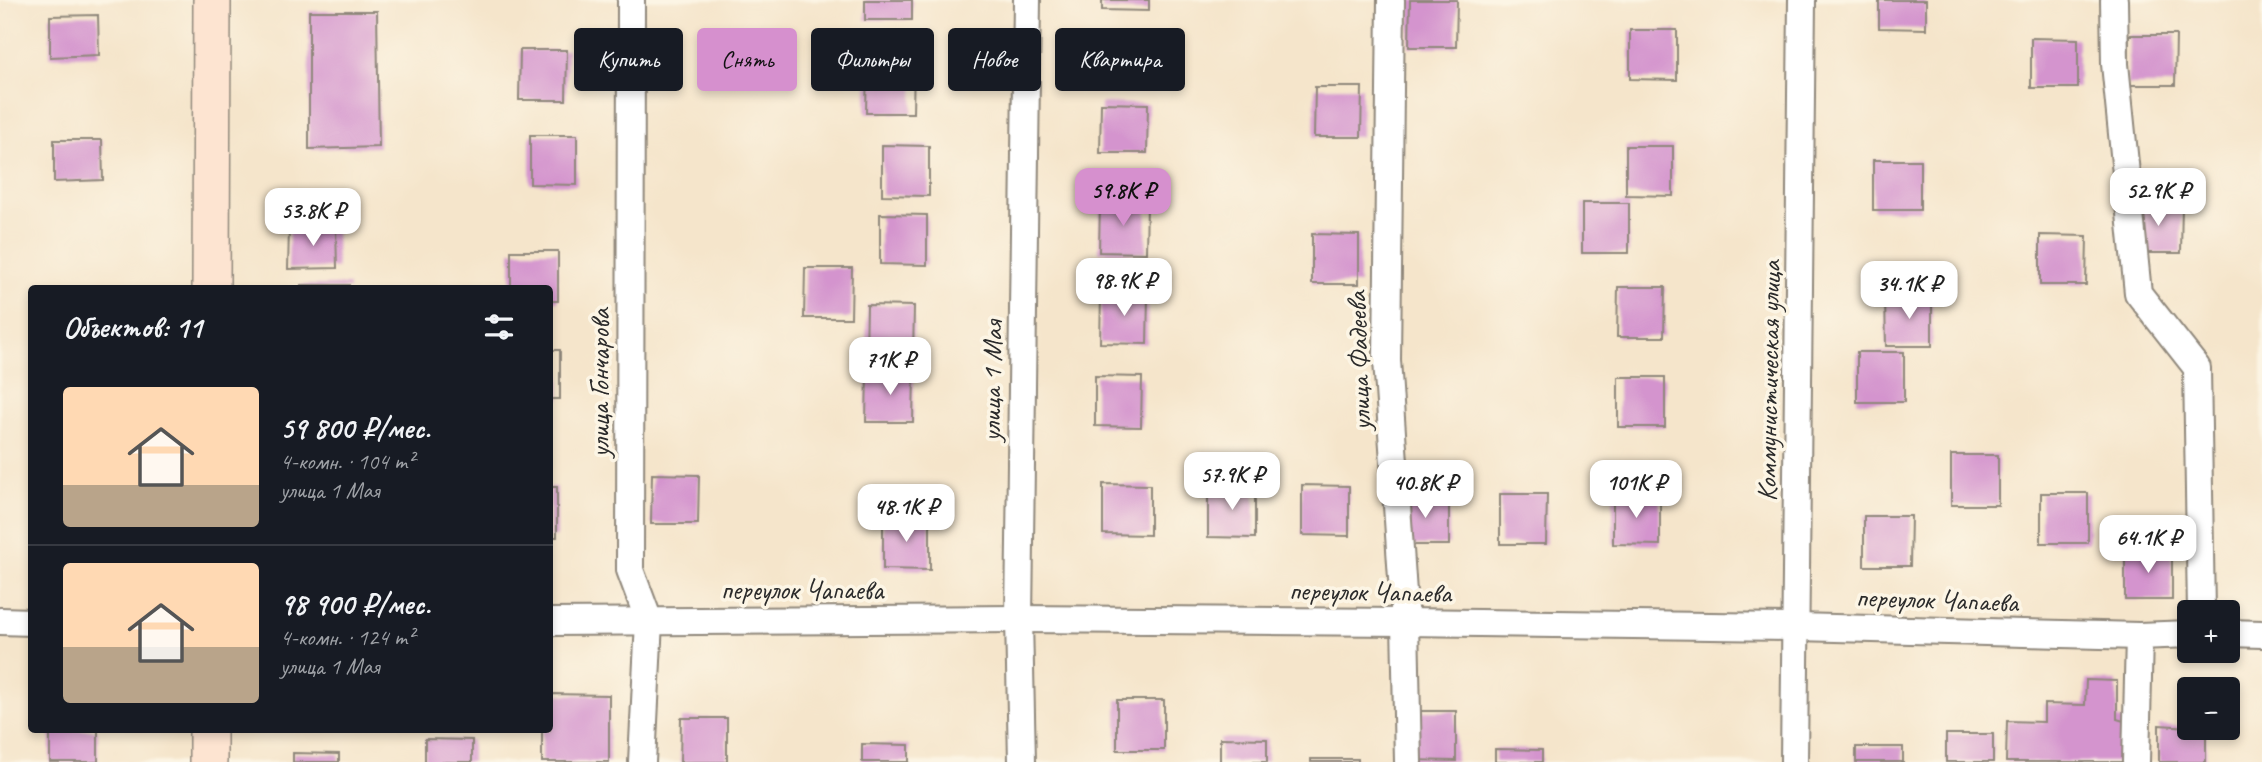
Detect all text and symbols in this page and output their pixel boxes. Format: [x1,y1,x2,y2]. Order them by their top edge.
chip: Купить [574,28,683,91]
chip: Снять [697,28,797,91]
chip: Фильтры [811,28,934,91]
chip: Новое [948,28,1041,91]
chip: Квартира [1055,28,1185,91]
pin: 59.8K ₽ [1058,168,1188,228]
pin: 52.9K ₽ [2093,168,2223,228]
text: 59.8K ₽ [1091,176,1155,205]
text: 52.9K ₽ [2126,176,2190,205]
pin: 53.8K ₽ [248,188,378,248]
text: 53.8K ₽ [281,196,345,225]
pin: 98.9K ₽ [1059,258,1189,318]
street label: Коммунистическая улица [1749,258,1788,502]
pin: 34.1K ₽ [1844,262,1974,321]
text: 98.9K ₽ [1092,266,1156,295]
text: 34.1K ₽ [1877,269,1941,298]
street label: улица Фадеева [1339,289,1378,433]
street label: улица Гончарова [582,307,617,460]
text: Объектов: 11 [63,308,202,346]
icon: filters [480,308,518,346]
street label: улица 1 Мая [973,318,1010,444]
pin: 71K ₽ [841,338,939,397]
text: 71K ₽ [865,345,915,374]
text: 59 800 ₽/мес. [280,409,430,447]
icon: home [119,415,203,499]
text: 4-комн. · 104 m² [280,447,414,476]
pin: 57.9K ₽ [1167,452,1297,512]
text: 57.9K ₽ [1200,460,1264,489]
pin: 40.8K ₽ [1360,461,1490,520]
pin: 101K ₽ [1579,461,1693,520]
text: 40.8K ₽ [1393,468,1457,497]
text: 101K ₽ [1606,468,1666,497]
text: улица 1 Мая [280,476,379,505]
pin: 48.1K ₽ [841,484,971,544]
text: 48.1K ₽ [874,492,938,521]
pin: 64.1K ₽ [2083,516,2213,575]
text: 64.1K ₽ [2115,523,2181,552]
street label: переулок Чапаева [721,572,885,607]
street label: переулок Чапаева [1289,573,1453,610]
street label: переулок Чапаева [1855,579,2020,620]
text: 98 900 ₽/мес. [280,585,430,623]
icon: home [119,591,203,675]
map controls [2177,600,2240,740]
button: + [2177,600,2240,663]
text: 4-комн. · 124 m² [280,623,414,652]
text: улица 1 Мая [280,652,379,681]
button: − [2177,677,2240,740]

